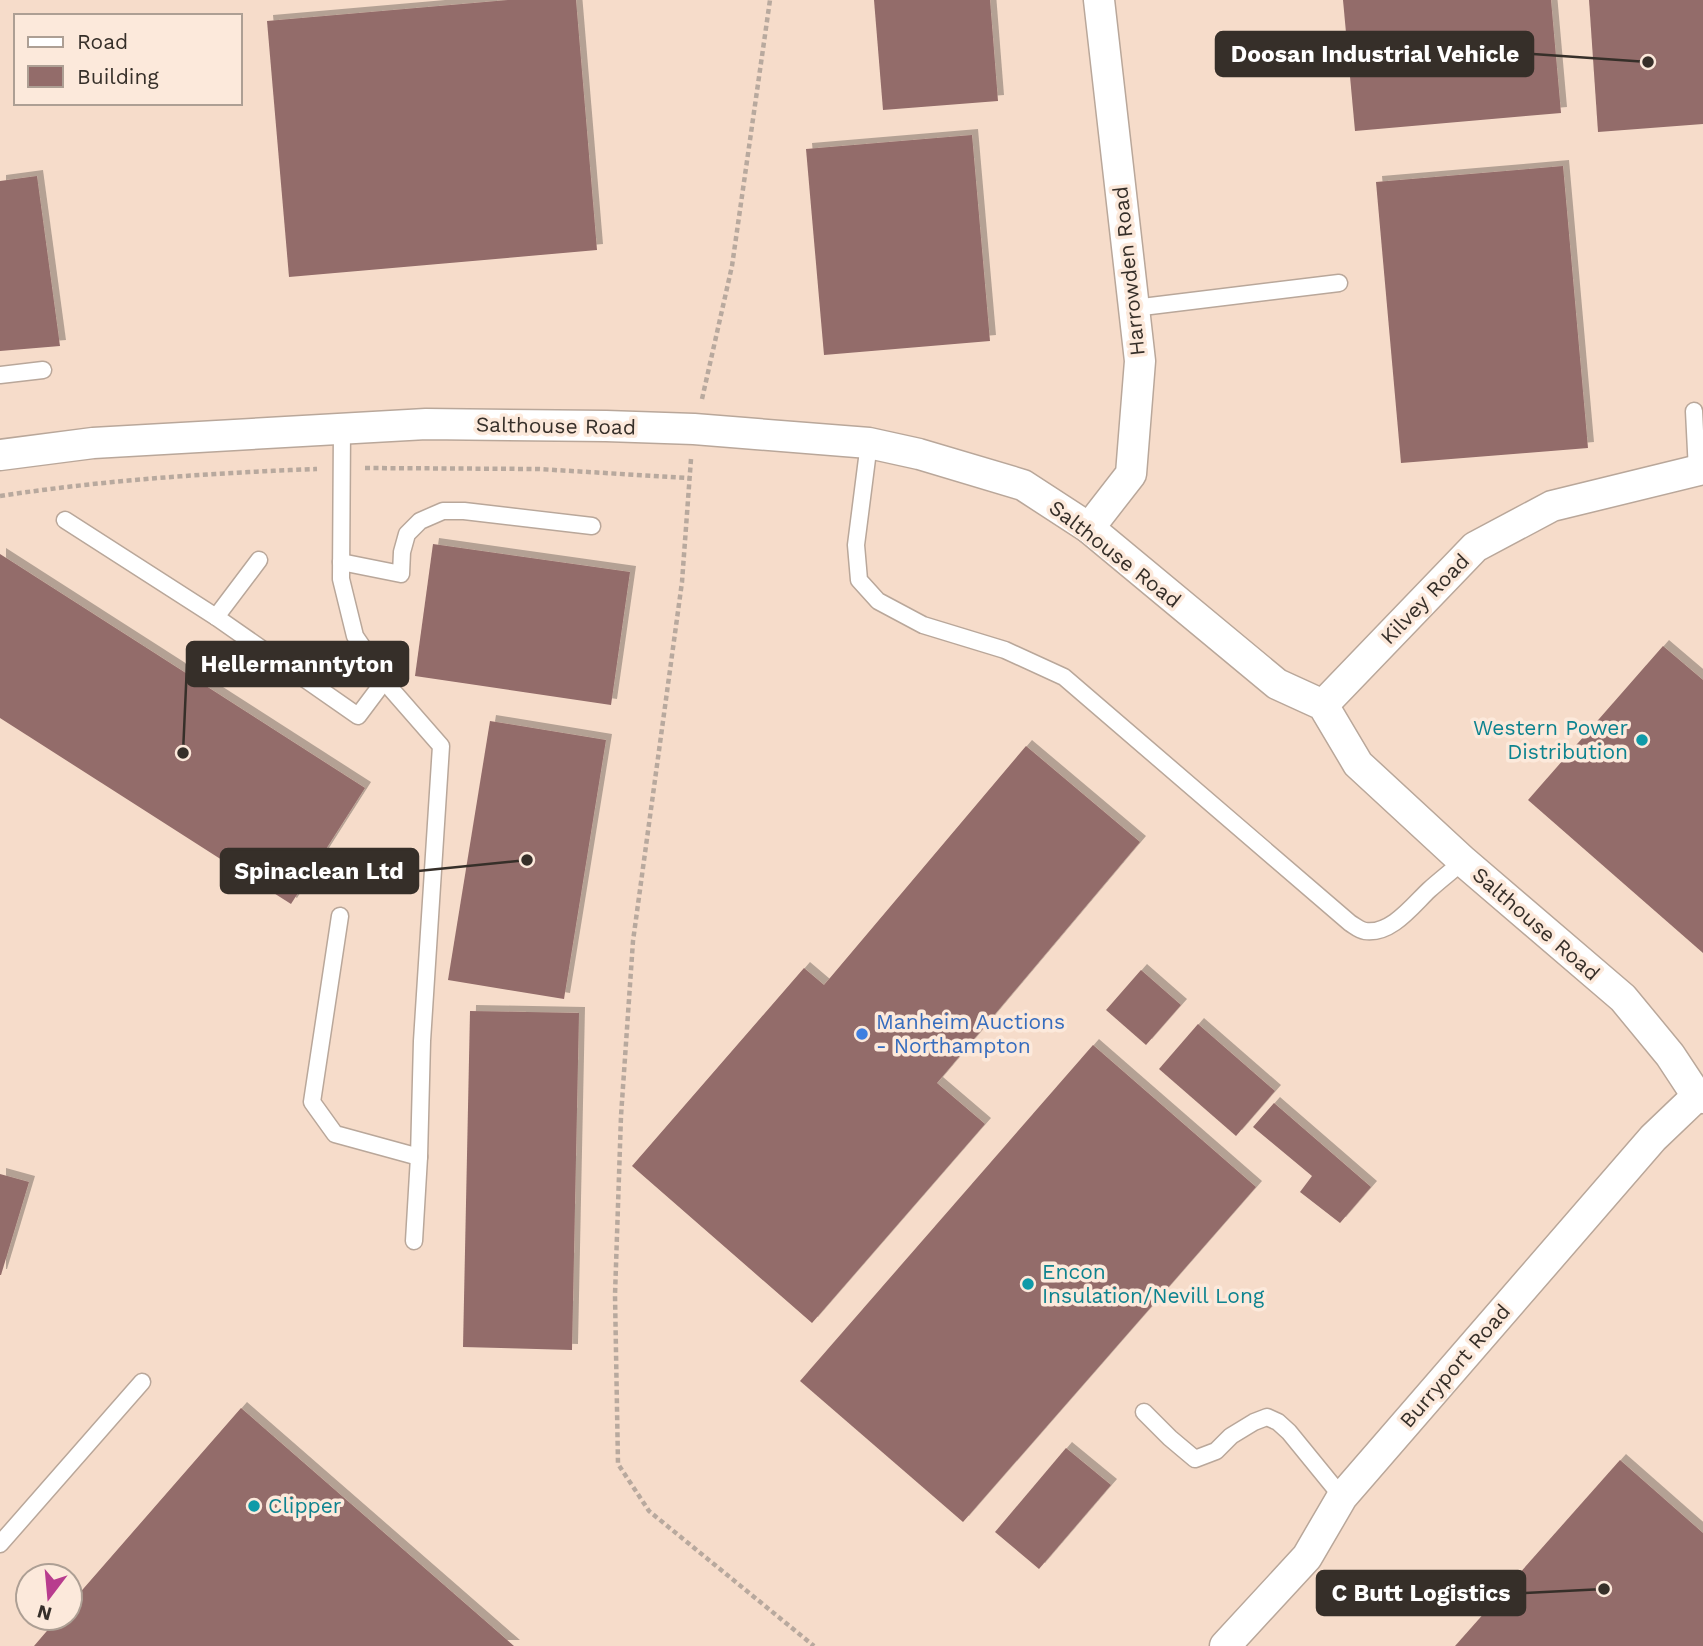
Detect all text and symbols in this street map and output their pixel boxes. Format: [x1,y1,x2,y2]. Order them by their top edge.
legend [14,14,242,105]
text: Road [77,29,128,54]
callout: Doosan Industrial Vehicle [1216,32,1533,76]
text: Doosan Industrial Vehicle [1231,41,1519,68]
text: Building [77,64,159,89]
street label: Harrowden Road [1107,185,1150,357]
street label: Salthouse Road [476,412,636,439]
street label: Salthouse Road [1045,494,1186,613]
street label: Kilvey Road [1375,548,1474,649]
callout: Hellermanntyton [187,642,408,686]
text: Hellermanntyton [200,651,394,678]
place label: Western Power Distribution [1473,715,1628,764]
marker: Western Power Distribution [1634,732,1650,748]
callout: Spinaclean Ltd [221,849,418,893]
text: Spinaclean Ltd [234,858,404,885]
street label: Salthouse Road [1468,862,1605,986]
place label: Manheim Auctions - Northampton [876,1009,1065,1058]
marker: Manheim Auctions - Northampton [854,1026,870,1042]
place label: Encon Insulation/Nevill Long [1042,1259,1265,1308]
marker: Encon Insulation/Nevill Long [1020,1276,1036,1292]
street label: Burryport Road [1394,1299,1515,1433]
place label: Clipper [268,1493,342,1518]
marker: Clipper [246,1498,262,1514]
north arrow [14,1562,84,1632]
callout: C Butt Logistics [1317,1571,1525,1615]
text: C Butt Logistics [1331,1580,1511,1607]
text: N [35,1600,54,1626]

